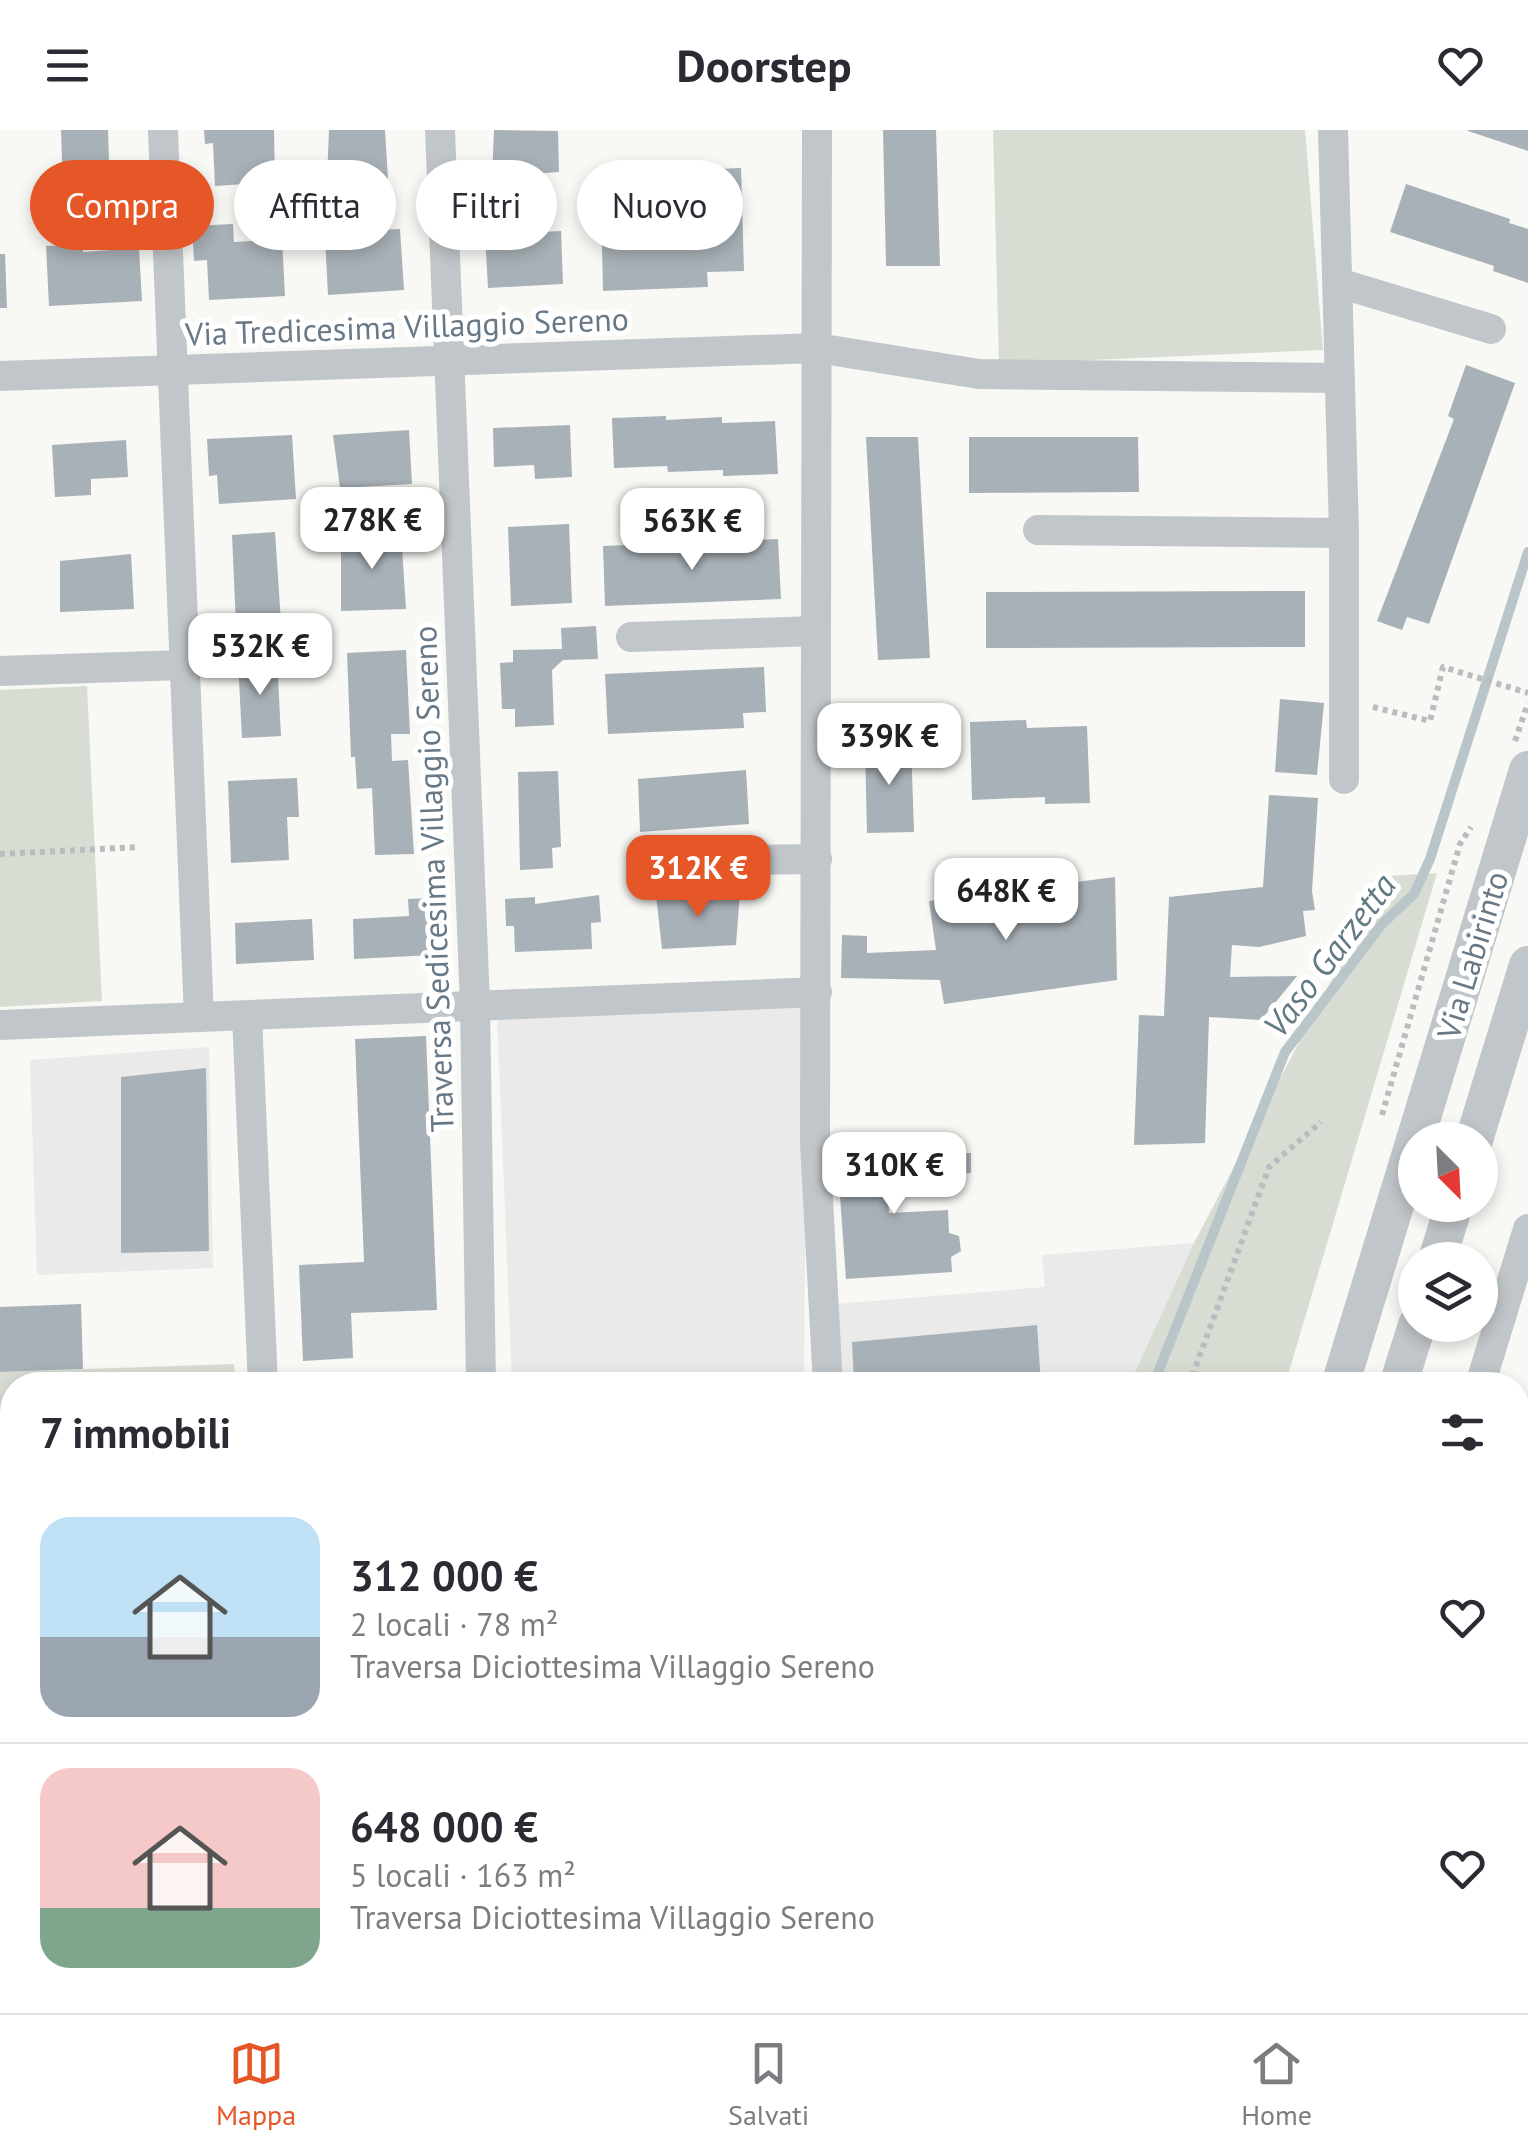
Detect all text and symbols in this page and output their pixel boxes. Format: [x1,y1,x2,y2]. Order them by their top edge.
text: Doorstep [677,36,851,94]
icon: menu [40,38,95,93]
icon: heart [1433,38,1488,93]
chip: Compra [30,160,214,250]
chip: Affitta [234,160,396,250]
chip: Filtri [416,160,557,250]
chip: Nuovo [577,160,743,250]
street label: Via Tredicesima Villaggio Sereno [183,297,630,355]
pin: 278K € [291,487,453,572]
pin: 563K € [611,488,773,573]
text: 278K € [322,498,422,540]
text: 563K € [642,499,742,541]
pin: 532K € [179,613,341,698]
text: 532K € [210,624,310,666]
street label: Traversa Sedicesima Villaggio Sereno [403,625,463,1133]
pin: 339K € [808,703,970,788]
text: 339K € [839,714,939,756]
pin: 312K € [617,835,779,920]
text: 312K € [648,846,748,888]
pin: 648K € [925,858,1087,943]
water label: Vaso Garzetta [1252,864,1406,1046]
street label: Via Labirinto [1426,866,1517,1045]
text: 648K € [956,869,1056,911]
north arrow [1398,1122,1498,1222]
map controls [1398,1122,1498,1342]
pin: 310K € [813,1132,975,1217]
text: 310K € [844,1143,944,1185]
button: layers [1398,1242,1498,1342]
text: 7 immobili [40,1405,231,1460]
icon: filters [1435,1405,1490,1460]
text: 312 000 € [350,1548,538,1603]
icon: home [120,1557,240,1677]
icon: heart [1435,1590,1490,1645]
text: 2 locali · 78 m² [350,1603,558,1645]
text: Traversa Diciottesima Villaggio Sereno [350,1645,875,1687]
text: 648 000 € [350,1799,538,1854]
icon: home [120,1808,240,1928]
icon: heart [1435,1841,1490,1896]
text: 5 locali · 163 m² [350,1854,576,1896]
text: Traversa Diciottesima Villaggio Sereno [350,1896,875,1938]
tab: Mappa [216,2036,296,2133]
tab: Salvati [728,2036,809,2133]
tab: Home [1241,2036,1312,2133]

